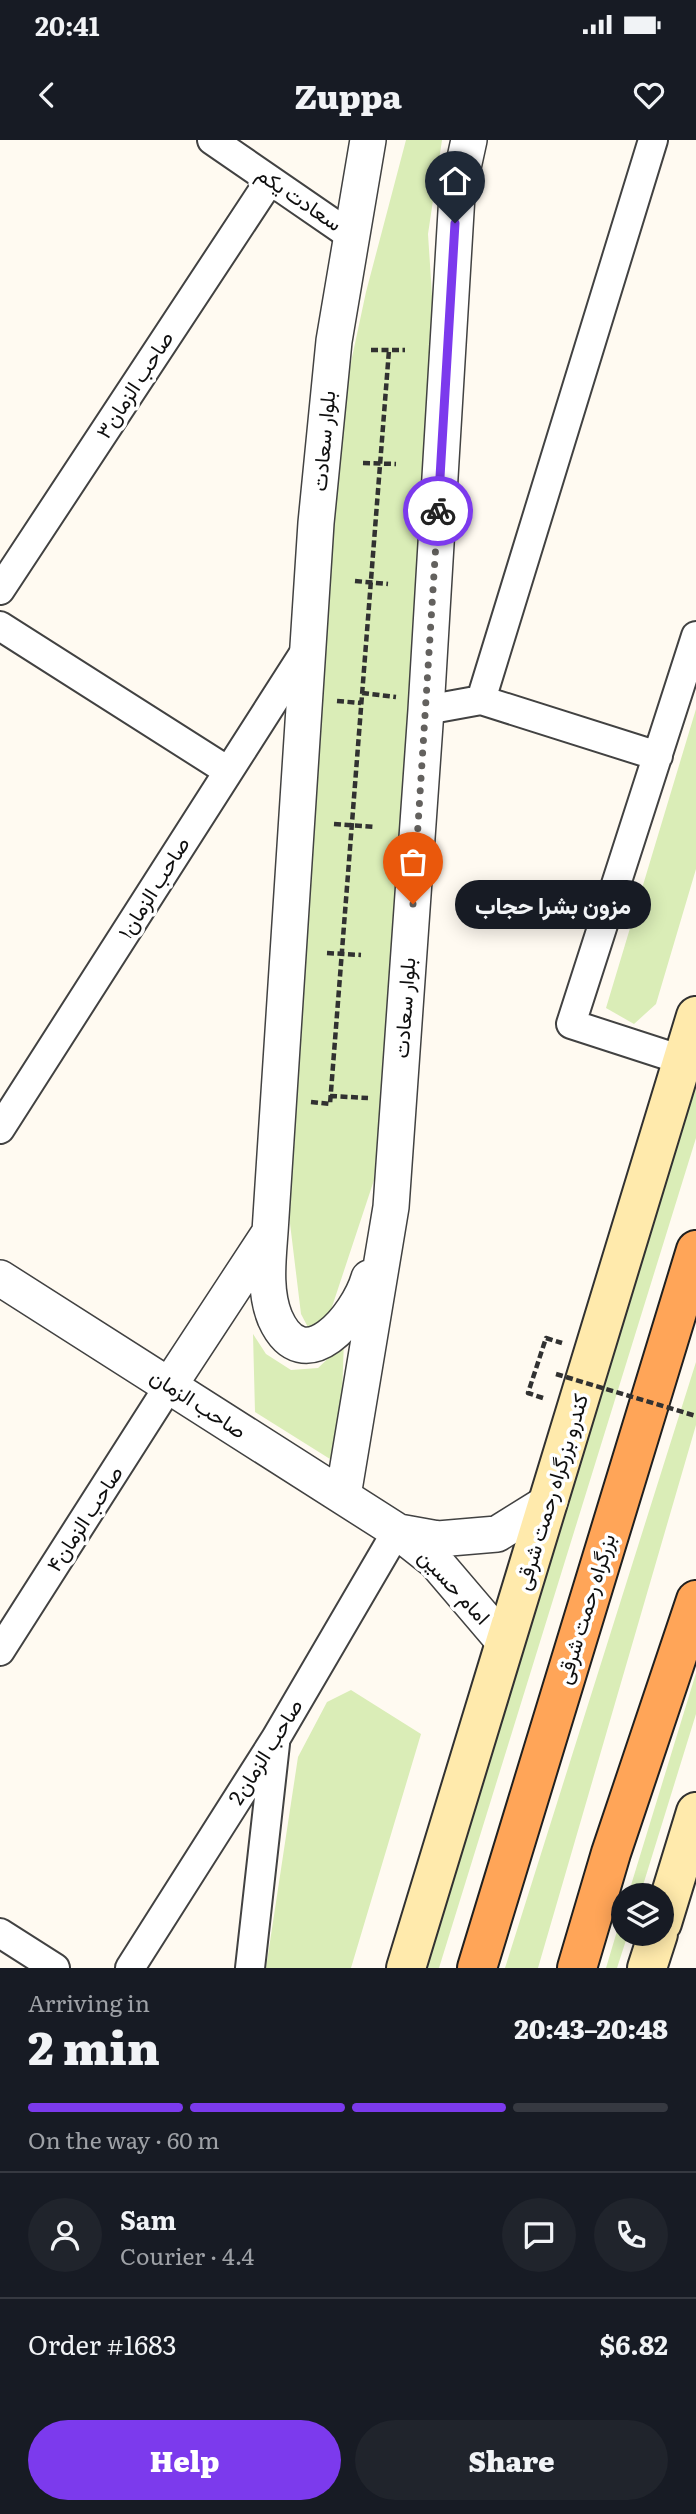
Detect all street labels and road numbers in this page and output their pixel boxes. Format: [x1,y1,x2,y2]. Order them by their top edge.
street label: سعادت یکم [251,157,349,238]
street label: صاحب الزمان۳ [86,324,179,444]
street label: بلوار سعادت [302,389,341,492]
street label: صاحب الزمان۱ [108,830,196,944]
street label: بلوار سعادت [384,956,421,1059]
street label: صاحب الزمان [145,1359,254,1445]
street label: کندرو بزرگراه رحمت شرقی [505,1389,594,1593]
street label: صاحب الزمان۴ [37,1458,129,1577]
street label: بزرگراه رحمت شرقی [546,1529,621,1687]
street label: امام حسین [412,1541,499,1631]
street label: 2صاحب الزمان [219,1692,309,1810]

